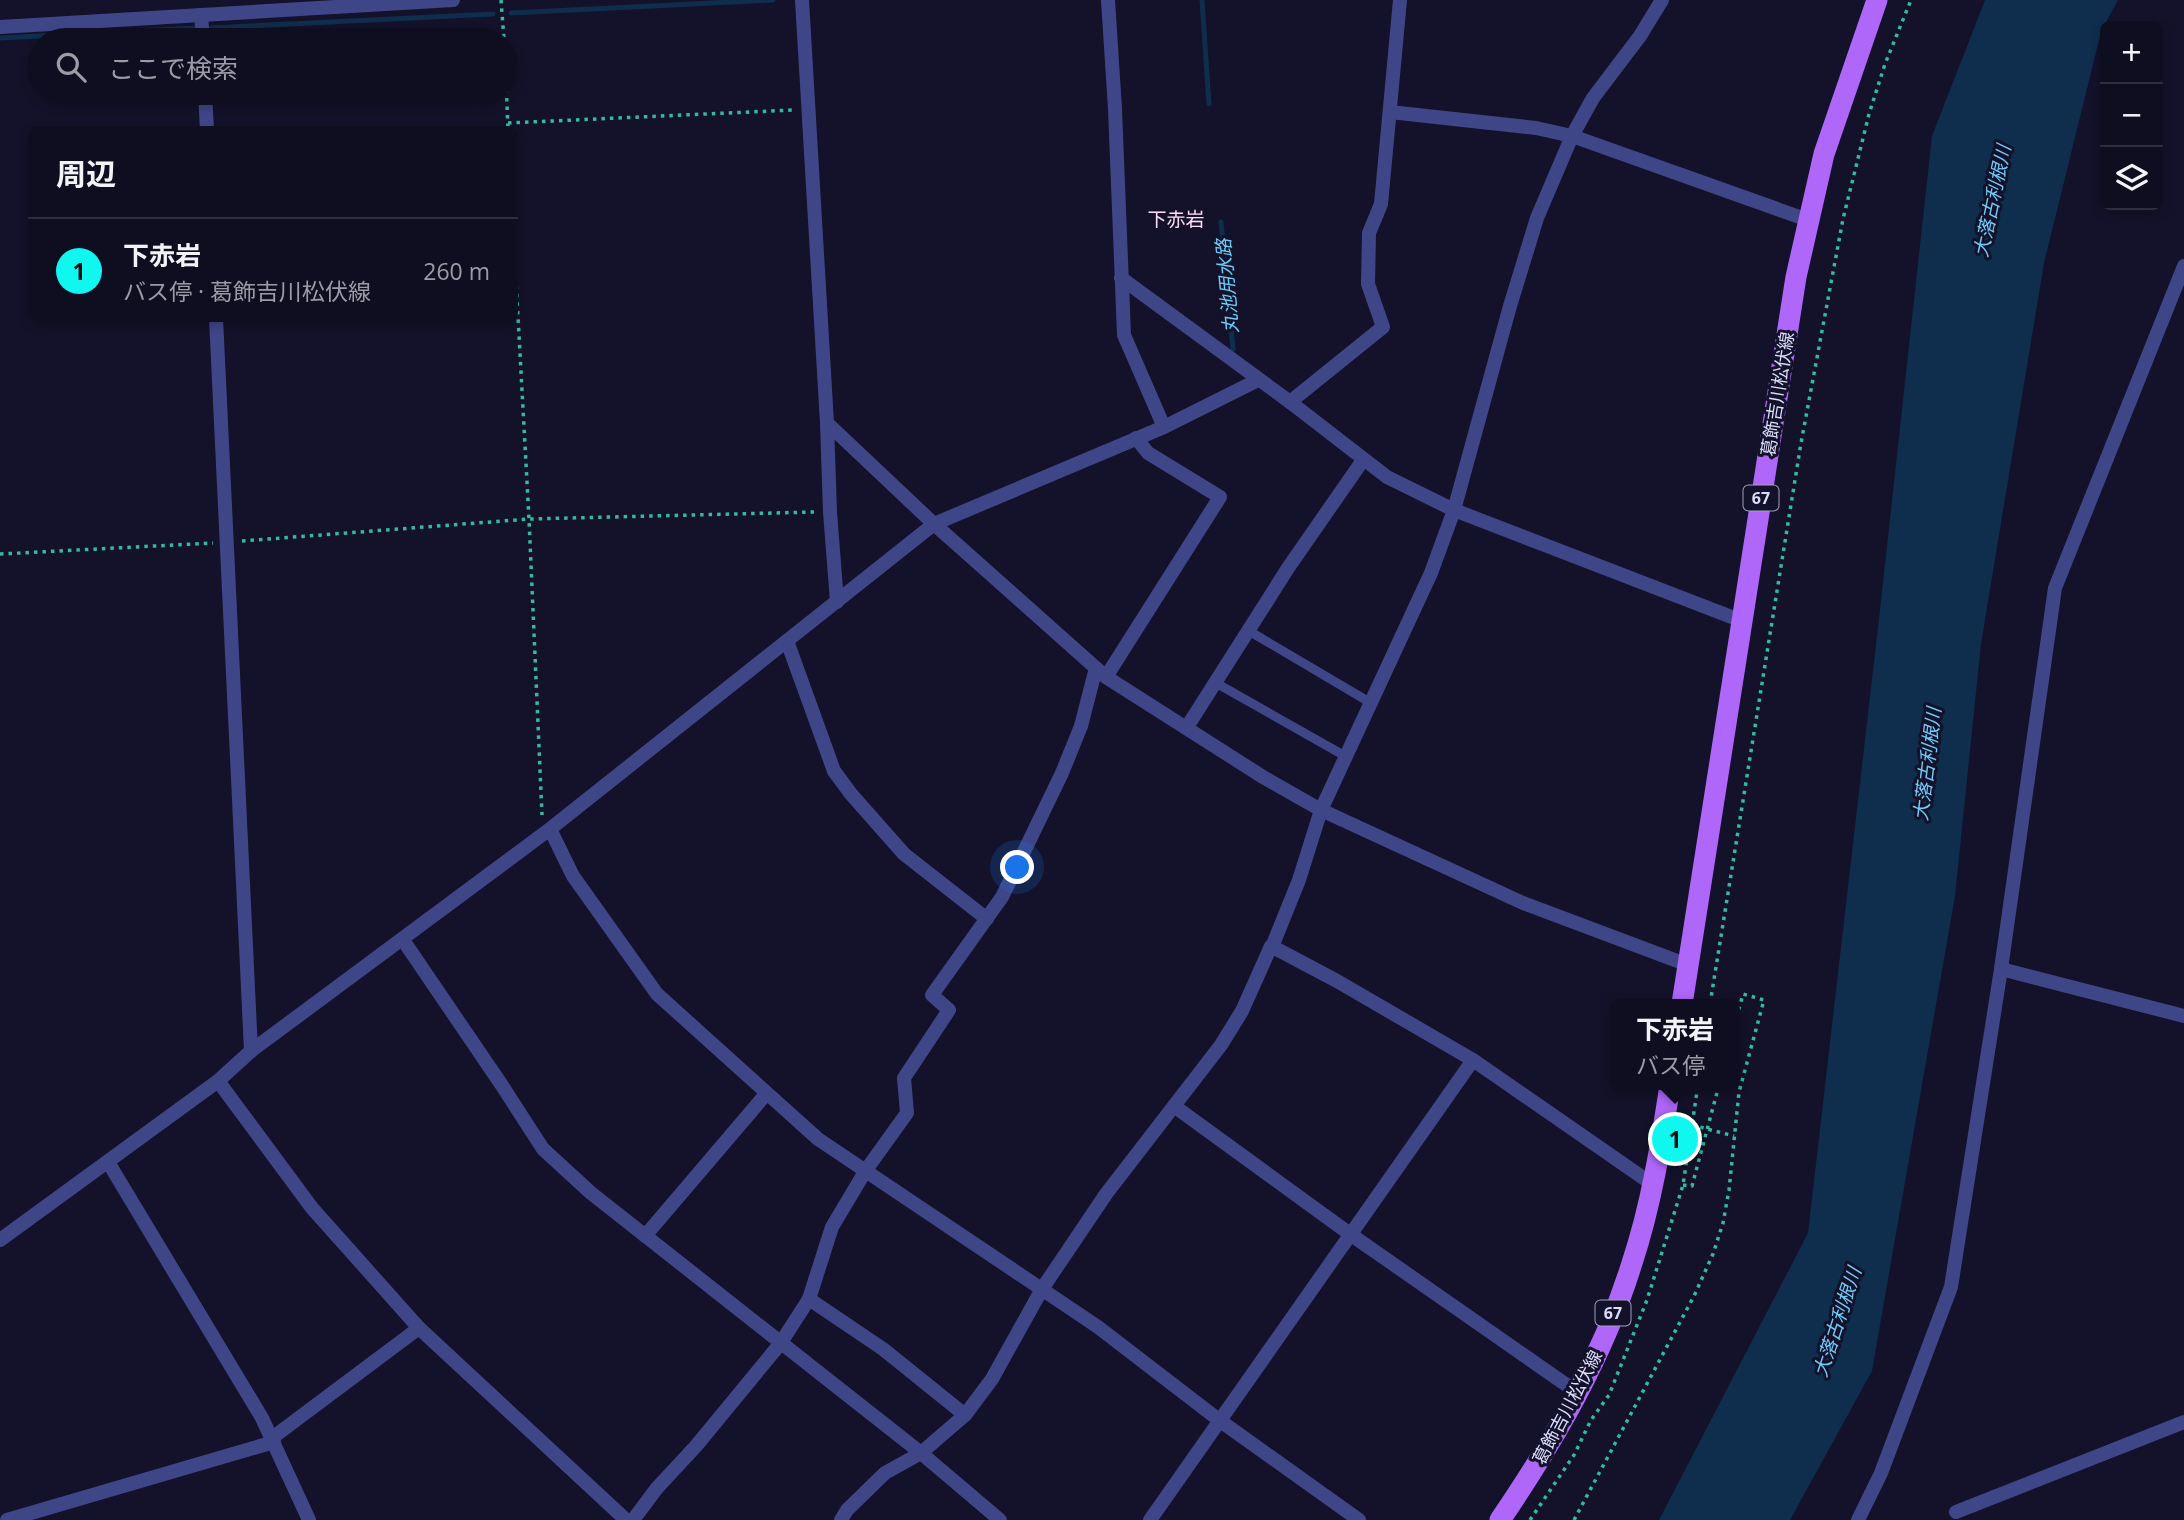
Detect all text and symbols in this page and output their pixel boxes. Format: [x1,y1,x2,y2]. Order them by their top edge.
map controls [2100,21,2163,210]
button: + [2100,21,2163,84]
search box [28,28,518,105]
icon: search [52,48,90,86]
text: ここで検索 [108,50,238,86]
button: − [2100,84,2163,147]
water label: 大落古利根川 [1967,141,2017,259]
button: layers [2100,147,2163,210]
text: 周辺 [56,153,116,194]
district label: 下赤岩 [1147,206,1205,232]
water label: 丸池用水路 [1210,236,1244,334]
text: 下赤岩 [123,237,201,273]
text: 1 [72,255,86,287]
text: 260 m [423,255,490,287]
text: バス停 · 葛飾吉川松伏線 [123,275,371,307]
street label: 葛飾吉川松伏線 [1755,330,1799,458]
road number: 67 [1744,485,1778,510]
water label: 大落古利根川 [1907,704,1947,822]
your location [1000,850,1034,884]
popup [1610,999,1740,1090]
text: 下赤岩 [1636,1011,1714,1047]
text: バス停 [1636,1049,1705,1081]
pin: 1 [1652,1113,1698,1165]
water label: 大落古利根川 [1807,1262,1868,1380]
road number: 67 [1596,1301,1630,1326]
street label: 葛飾吉川松伏線 [1527,1346,1607,1468]

